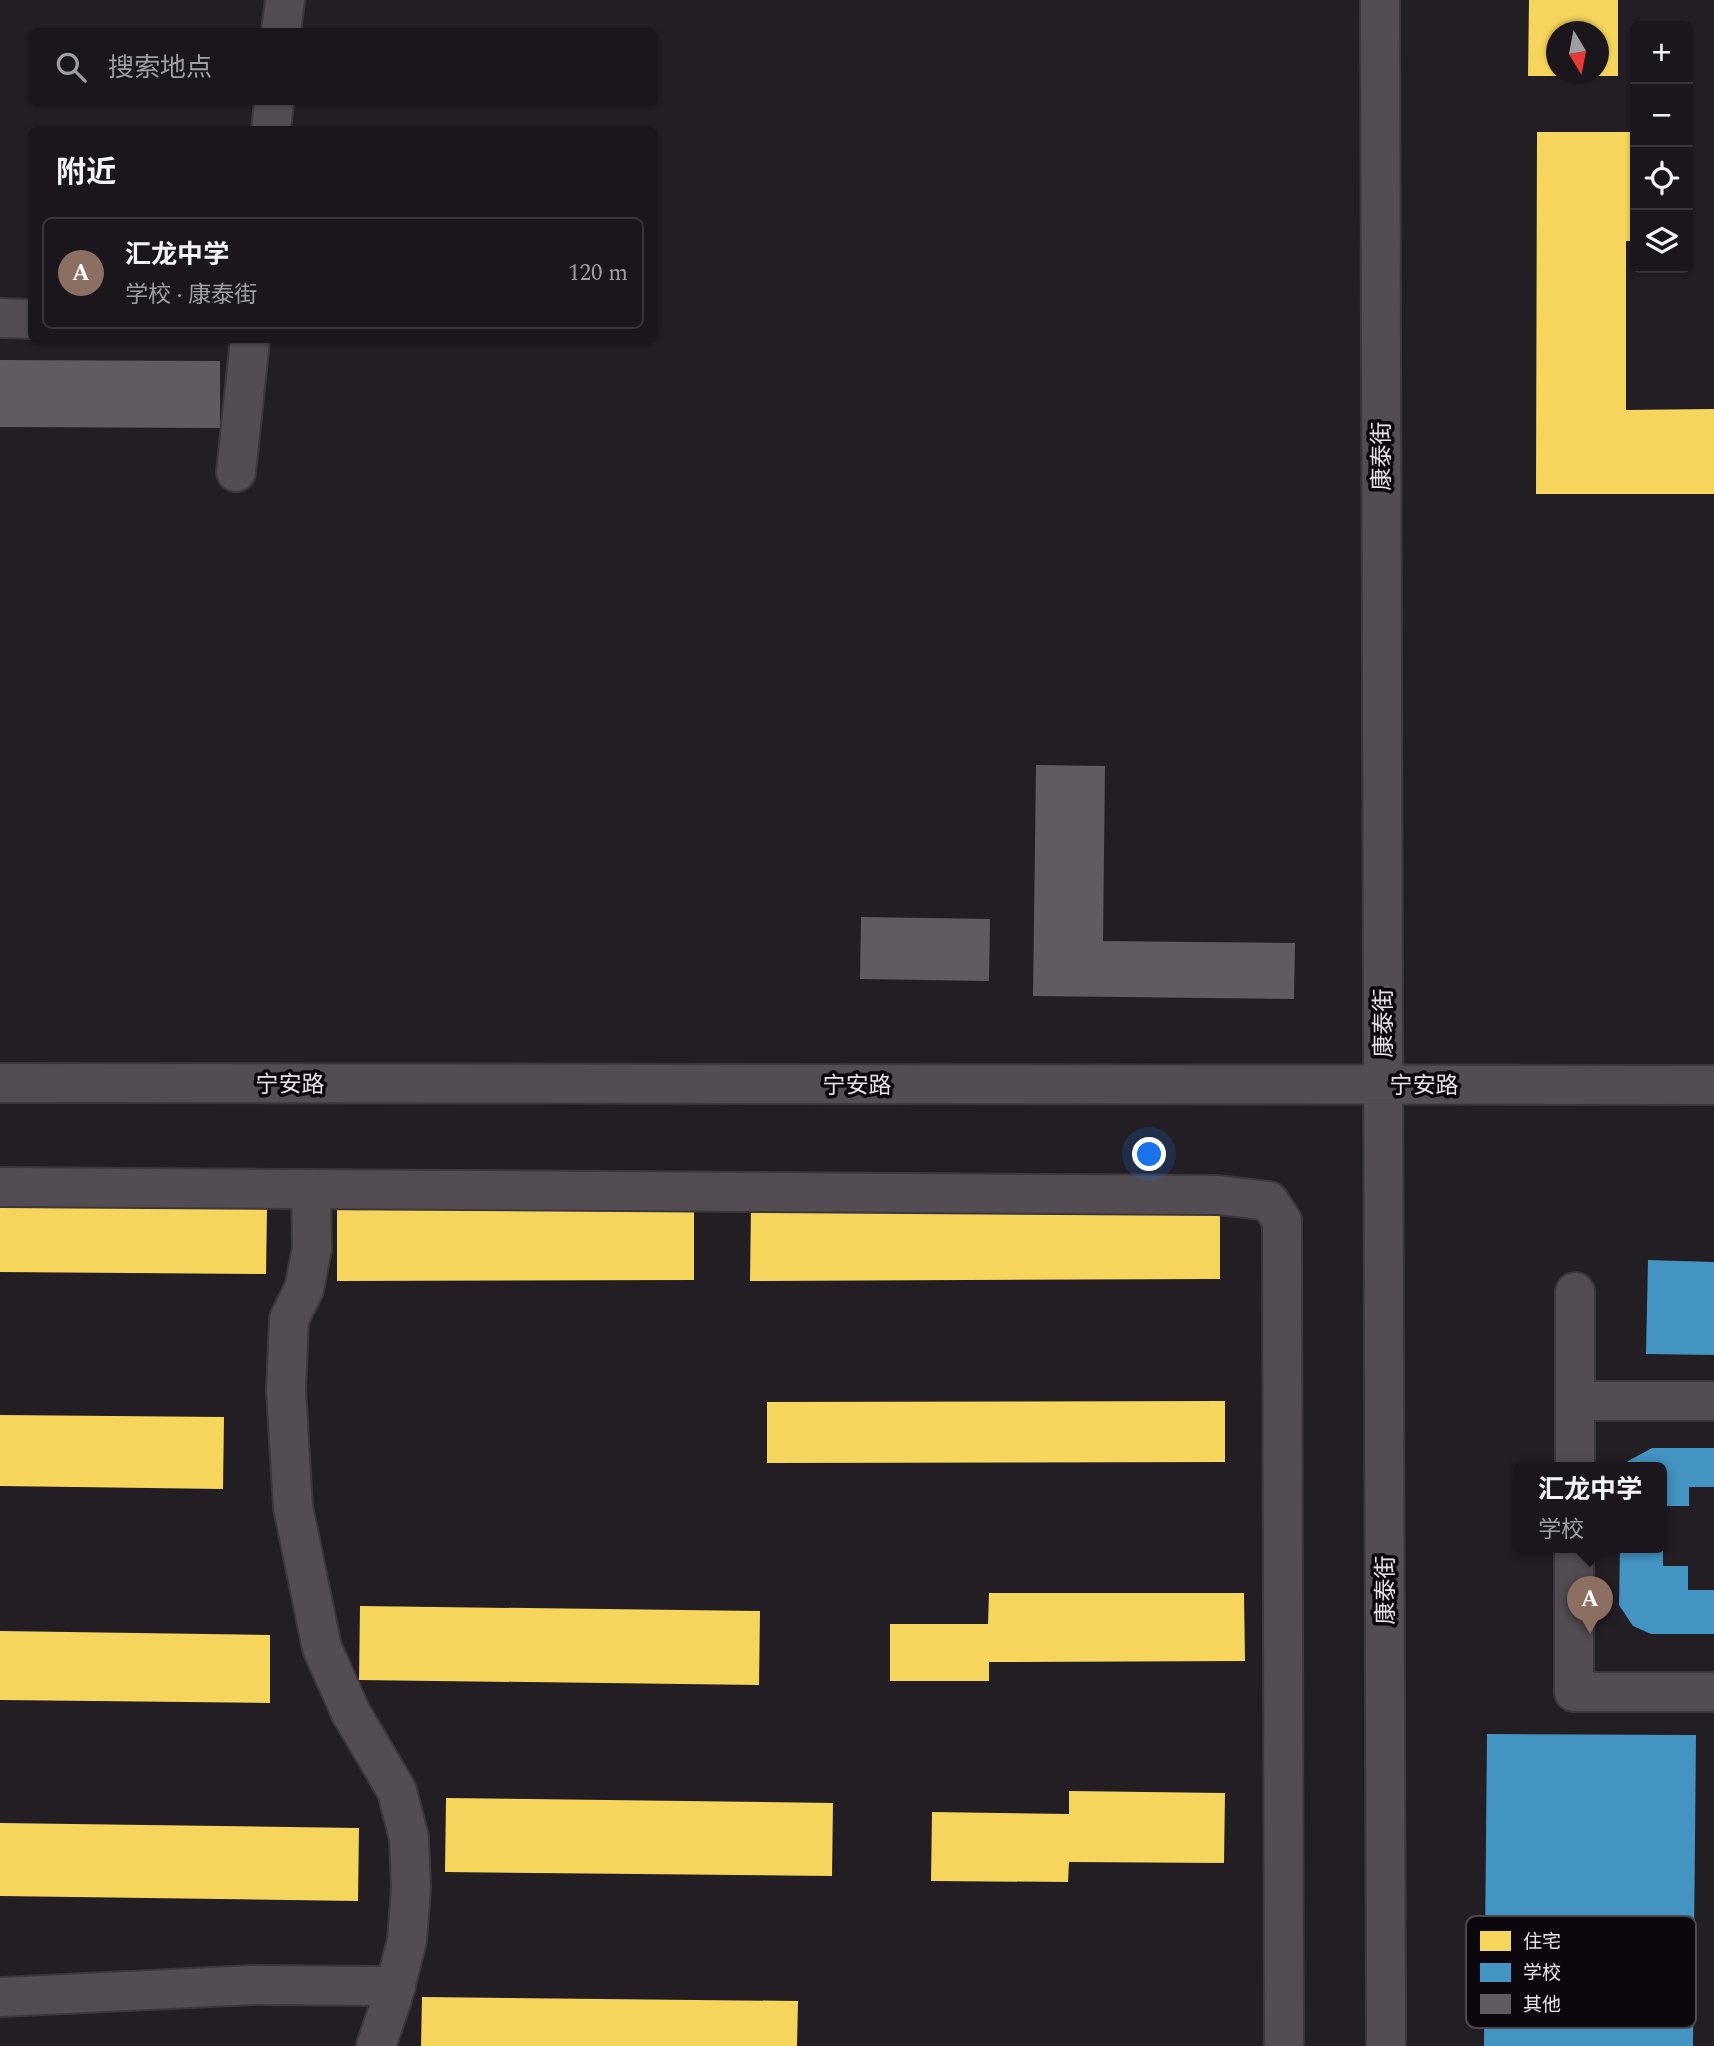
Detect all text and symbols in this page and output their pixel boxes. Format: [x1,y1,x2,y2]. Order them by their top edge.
north arrow [1546,21,1609,84]
map controls [1630,21,1693,273]
button: + [1630,21,1693,84]
search box [28,28,658,105]
icon: search [52,48,90,86]
text: 搜索地点 [108,48,212,88]
button: − [1630,84,1693,147]
button: locate [1630,147,1693,210]
text: 附近 [56,150,116,196]
button: layers [1630,210,1693,273]
text: 汇龙中学 [125,235,229,275]
text: A [72,256,90,291]
text: 120 m [568,256,628,291]
text: 学校 · 康泰街 [125,278,257,313]
street label: 康泰街 [1365,422,1400,491]
street label: 康泰街 [1367,989,1402,1058]
street label: 宁安路 [256,1068,325,1103]
street label: 宁安路 [823,1069,892,1104]
street label: 宁安路 [1390,1069,1459,1104]
your location [1132,1137,1166,1171]
popup [1513,1462,1667,1553]
text: 汇龙中学 [1538,1470,1642,1510]
text: 学校 [1538,1513,1584,1548]
street label: 康泰街 [1369,1556,1404,1625]
pin: A [1567,1576,1613,1634]
legend [1466,1916,1696,2028]
text: 住宅 [1523,1928,1561,1957]
text: 学校 [1523,1959,1561,1988]
text: 其他 [1523,1991,1561,2020]

